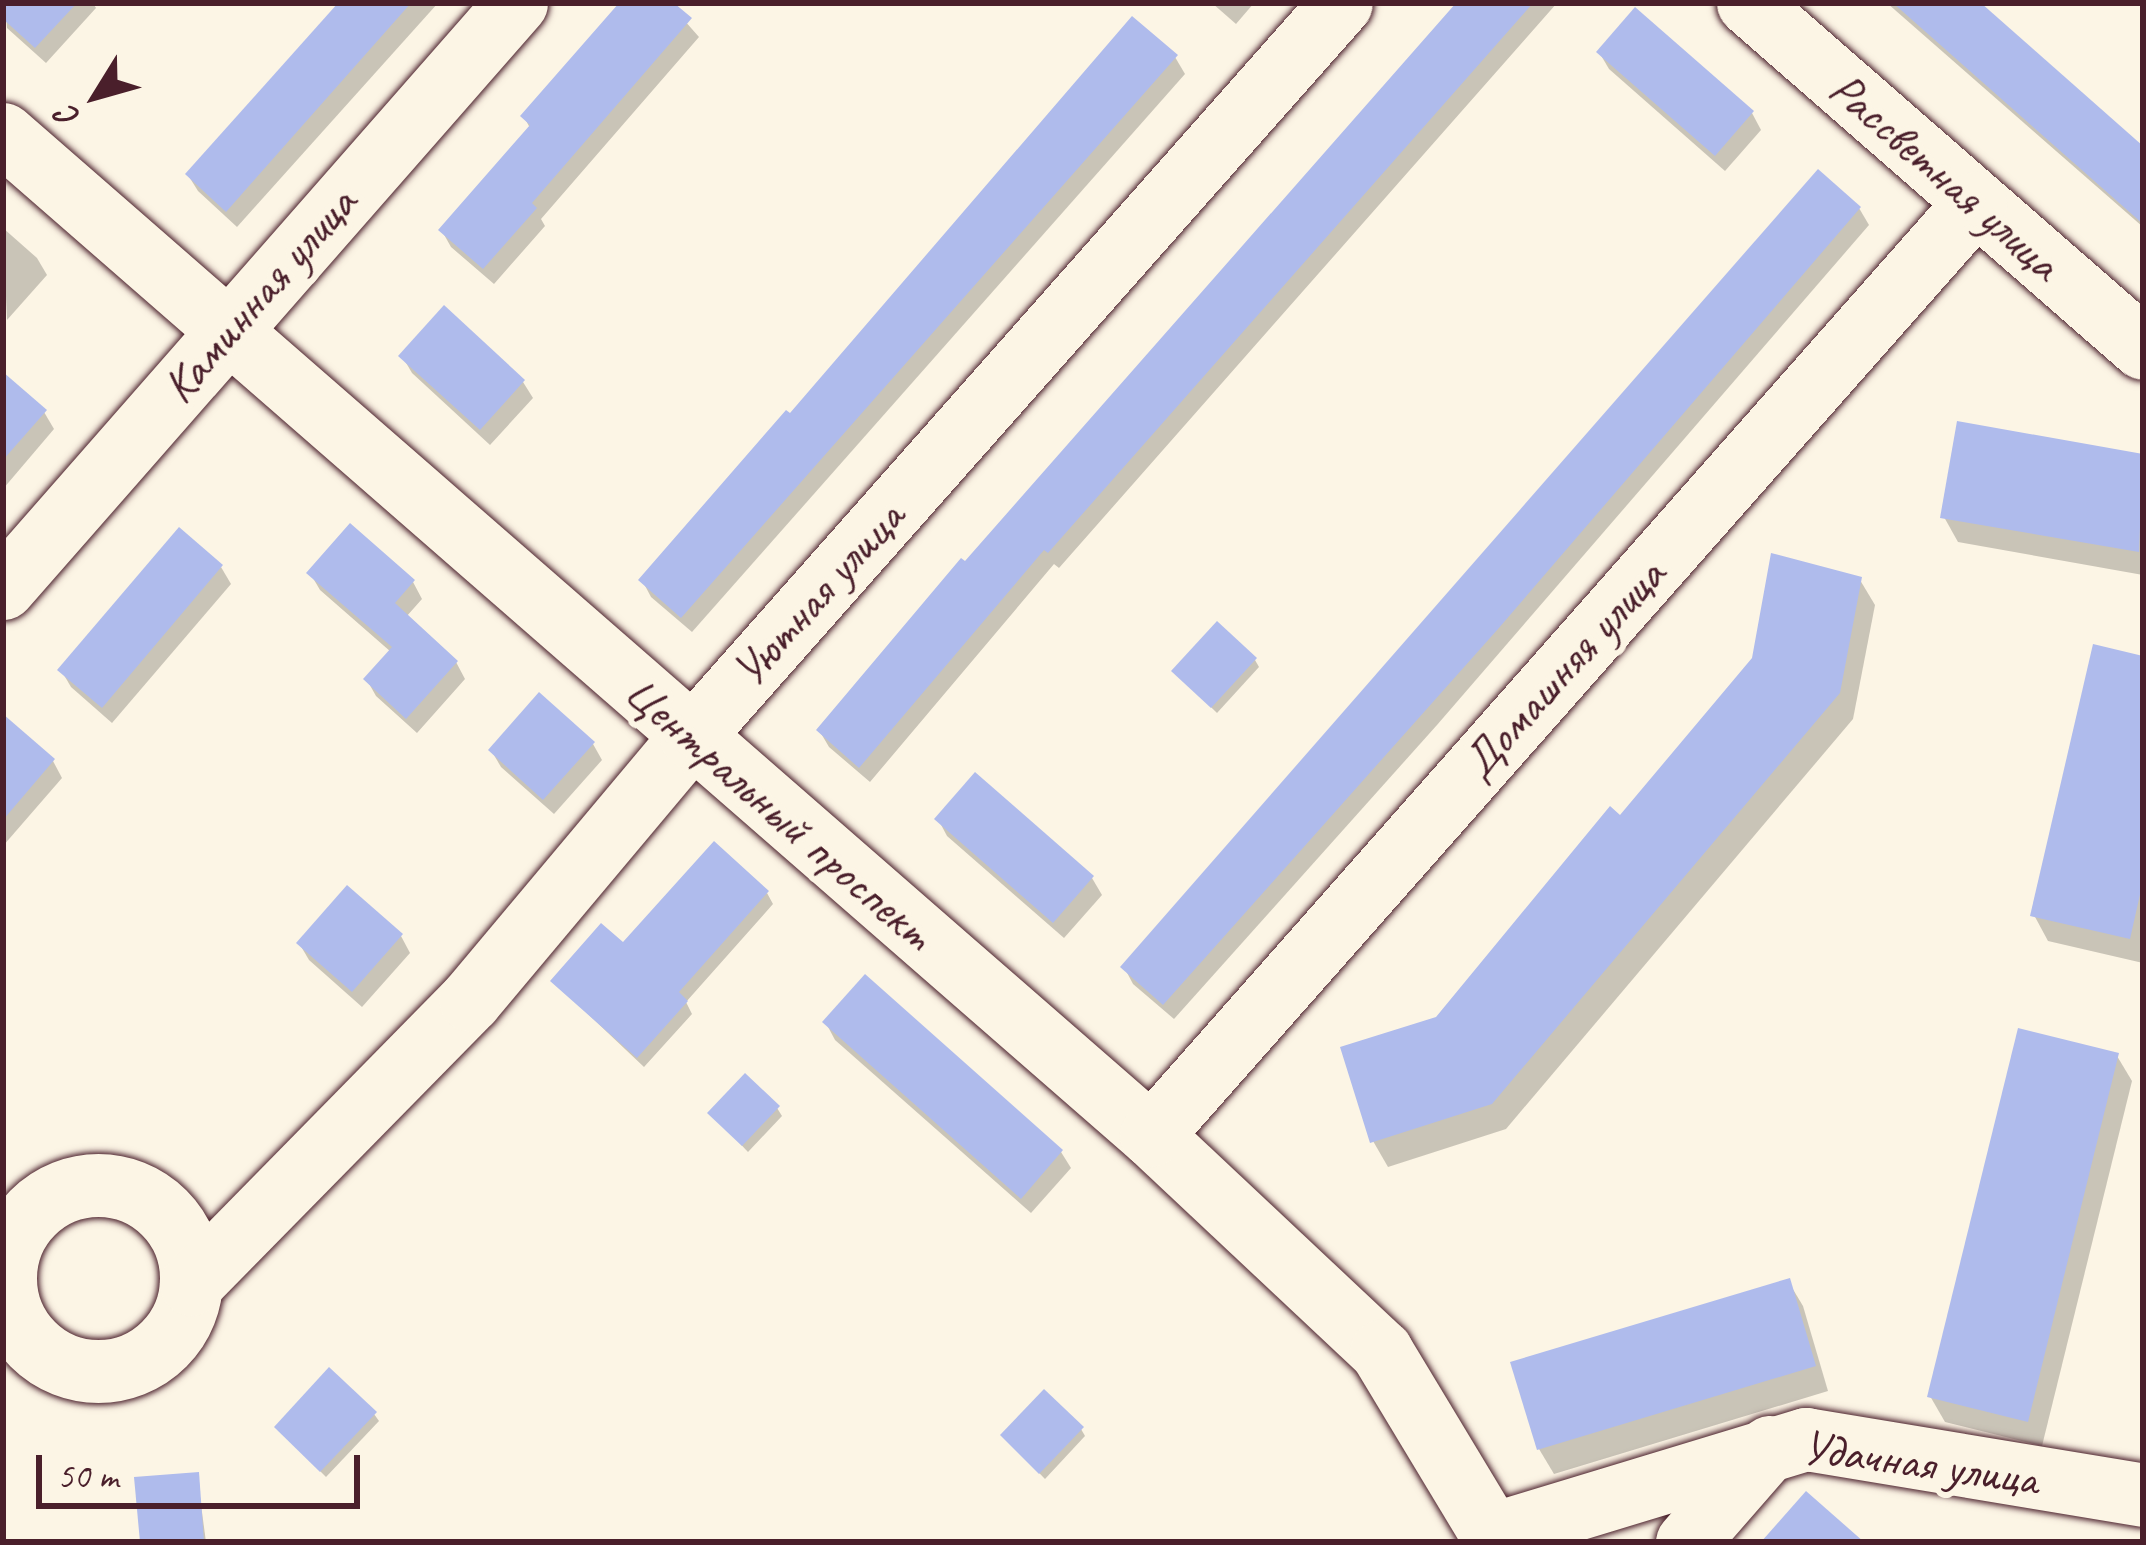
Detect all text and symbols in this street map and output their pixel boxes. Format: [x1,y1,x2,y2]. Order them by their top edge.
north arrow [36,36,156,156]
street label: Рассветная улица [1817,59,2073,293]
text: С [46,99,89,137]
street label: Каминная улица [149,174,369,416]
street label: Уютная улица [720,489,916,699]
street label: Домашняя улица [1448,546,1678,792]
street label: Центральный проспект [613,663,945,963]
street label: Удачная улица [1798,1418,2042,1508]
scale bar [42,1431,366,1505]
text: 50 m [57,1453,118,1499]

